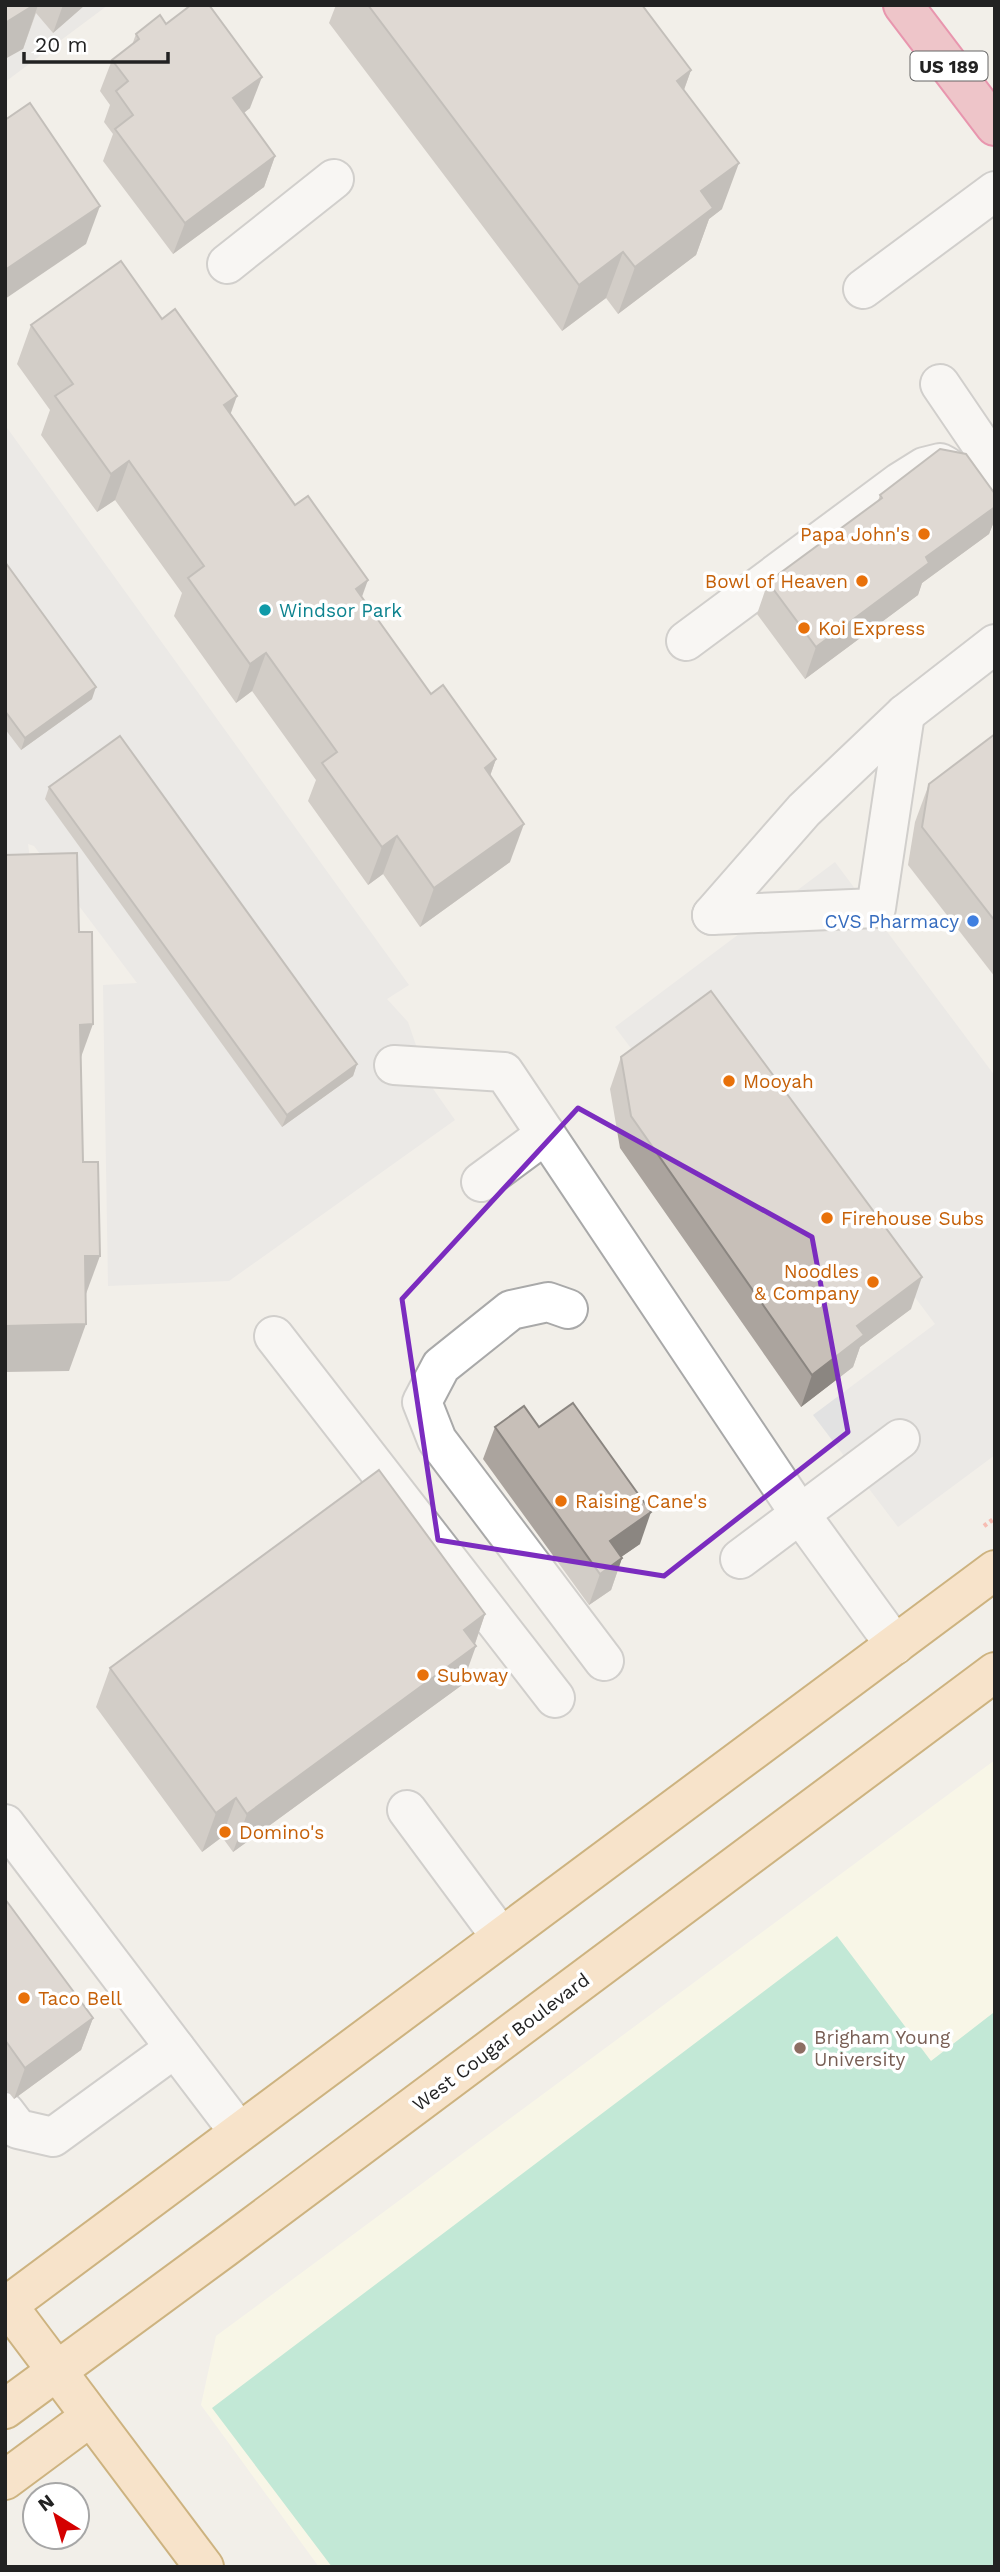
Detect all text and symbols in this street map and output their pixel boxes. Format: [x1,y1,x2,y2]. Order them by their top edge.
scale bar [24,21,168,65]
text: 20 m [35,32,87,57]
road number: US 189 [911,52,988,80]
place label: Papa John's [800,523,910,546]
marker: Papa John's [916,526,932,542]
place label: Bowl of Heaven [705,570,848,593]
marker: Bowl of Heaven [854,573,870,589]
place label: Windsor Park [279,599,402,622]
marker: Windsor Park [257,602,273,618]
place label: Koi Express [818,617,925,640]
marker: Koi Express [796,620,812,636]
place label: CVS Pharmacy [824,910,959,933]
marker: CVS Pharmacy [965,913,981,929]
place label: Mooyah [743,1070,814,1093]
marker: Mooyah [721,1073,737,1089]
place label: Firehouse Subs [841,1207,984,1230]
marker: Firehouse Subs [819,1210,835,1226]
place label: Noodles & Company [754,1260,859,1305]
marker: Noodles & Company [865,1274,881,1290]
place label: Raising Cane's [575,1490,707,1513]
marker: Raising Cane's [553,1493,569,1509]
place label: Subway [437,1664,508,1687]
marker: Subway [415,1667,431,1683]
place label: Domino's [239,1821,324,1844]
marker: Domino's [217,1824,233,1840]
street label: West Cougar Boulevard [408,1968,594,2116]
place label: Taco Bell [38,1987,122,2010]
marker: Taco Bell [16,1990,32,2006]
place label: Brigham Young University [814,2026,951,2071]
marker: Brigham Young University [792,2040,808,2056]
north arrow [21,2481,91,2551]
text: N [34,2489,59,2516]

